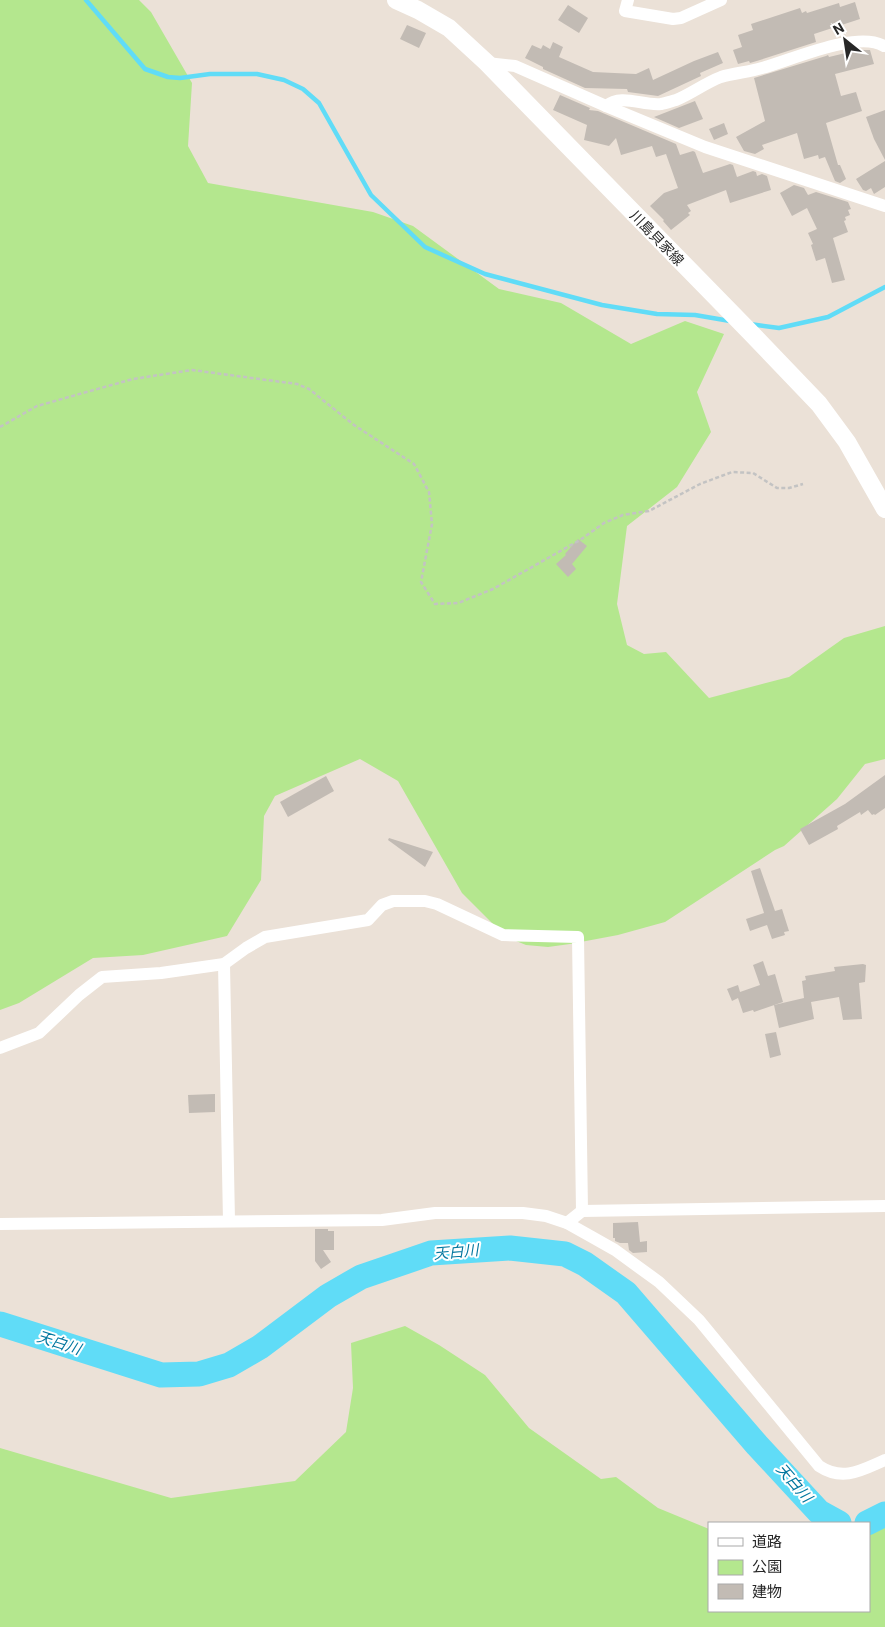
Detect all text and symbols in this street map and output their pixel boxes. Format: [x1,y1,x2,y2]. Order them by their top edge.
north arrow [820,15,870,65]
text: N [830,19,847,38]
street label: 川島貝家線 [627,207,687,269]
water label: 天白川 [433,1241,481,1263]
water label: 天白川 [35,1327,85,1359]
water label: 天白川 [772,1460,817,1507]
legend [708,1522,870,1612]
text: 道路 [752,1533,782,1551]
text: 公園 [752,1558,782,1576]
text: 建物 [752,1583,782,1601]

